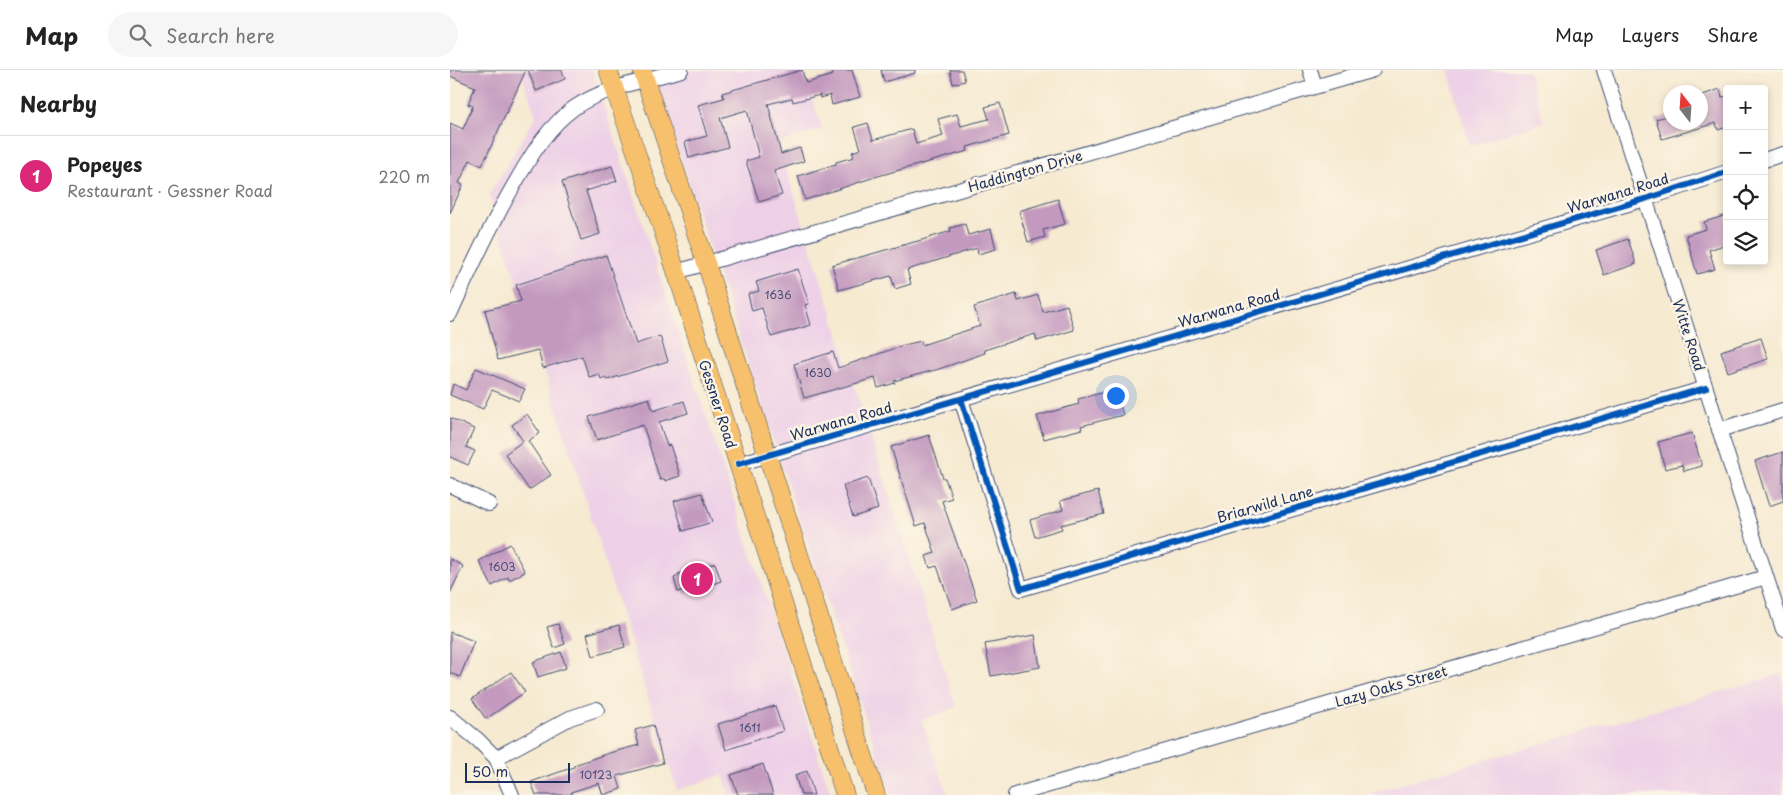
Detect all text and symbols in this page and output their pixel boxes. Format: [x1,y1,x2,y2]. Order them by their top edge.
search box [108,12,458,57]
text: Map [25,17,78,53]
icon: search [126,21,154,49]
text: Search here [166,21,275,49]
text: Map [1555,21,1594,48]
text: Layers [1622,21,1679,48]
text: Share [1707,21,1758,48]
north arrow [1663,85,1708,130]
map controls [1723,85,1768,265]
button: + [1723,85,1768,130]
text: Nearby [20,87,97,119]
button: − [1723,130,1768,175]
street label: Haddington Drive [965,145,1085,197]
text: Popeyes [67,150,142,178]
text: 1 [32,164,40,188]
text: 220 m [379,164,430,188]
street label: Warwana Road [1565,168,1671,218]
button: locate [1723,175,1768,220]
text: Restaurant · Gessner Road [67,178,273,202]
button: layers [1723,220,1768,265]
street label: Warwana Road [1176,283,1282,333]
house number: 1636 [765,286,791,303]
street label: Witte Road [1667,296,1711,374]
street label: Gessner Road [694,357,742,451]
house number: 1630 [804,364,832,381]
your location [1103,383,1129,409]
street label: Warwana Road [788,396,894,446]
street label: Briarwild Lane [1214,480,1316,528]
house number: 1603 [488,558,516,575]
pin: 1 [681,560,713,598]
street label: Lazy Oaks Street [1332,660,1450,712]
house number: 1611 [740,719,760,736]
scale bar [465,760,570,783]
text: 50 m [472,761,508,782]
house number: 10123 [580,766,612,783]

